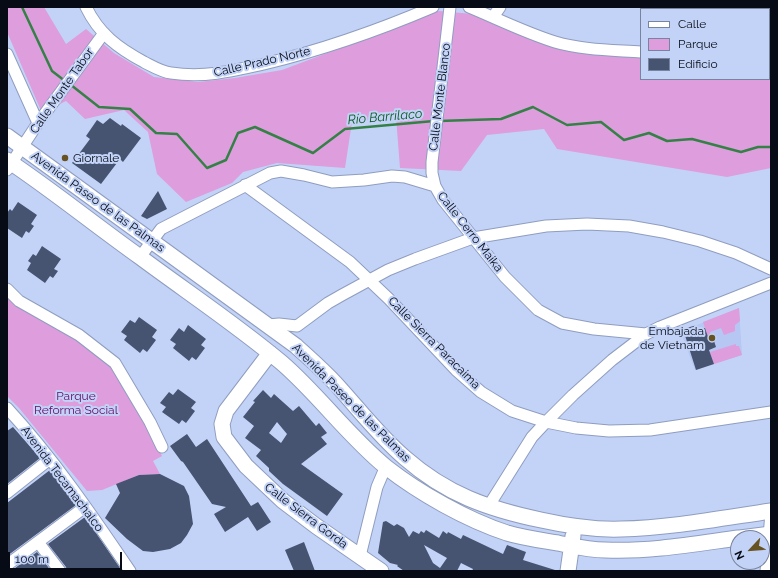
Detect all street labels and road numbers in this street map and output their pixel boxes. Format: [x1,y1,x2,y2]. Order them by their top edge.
street label: Calle Monte Blanco [426,42,454,152]
street label: Calle Prado Norte [212,44,312,80]
street label: Calle Monte Tabor [27,45,97,137]
street label: Avenida Paseo de las Palmas [28,149,168,255]
street label: Calle Cerro Maika [434,189,506,275]
street label: Calle Sierra Paracaima [385,294,483,392]
street label: Avenida Paseo de las Palmas [289,341,413,465]
street label: Avenida Tecamachalco [18,423,106,535]
street label: Calle Sierra Gorda [262,480,350,552]

